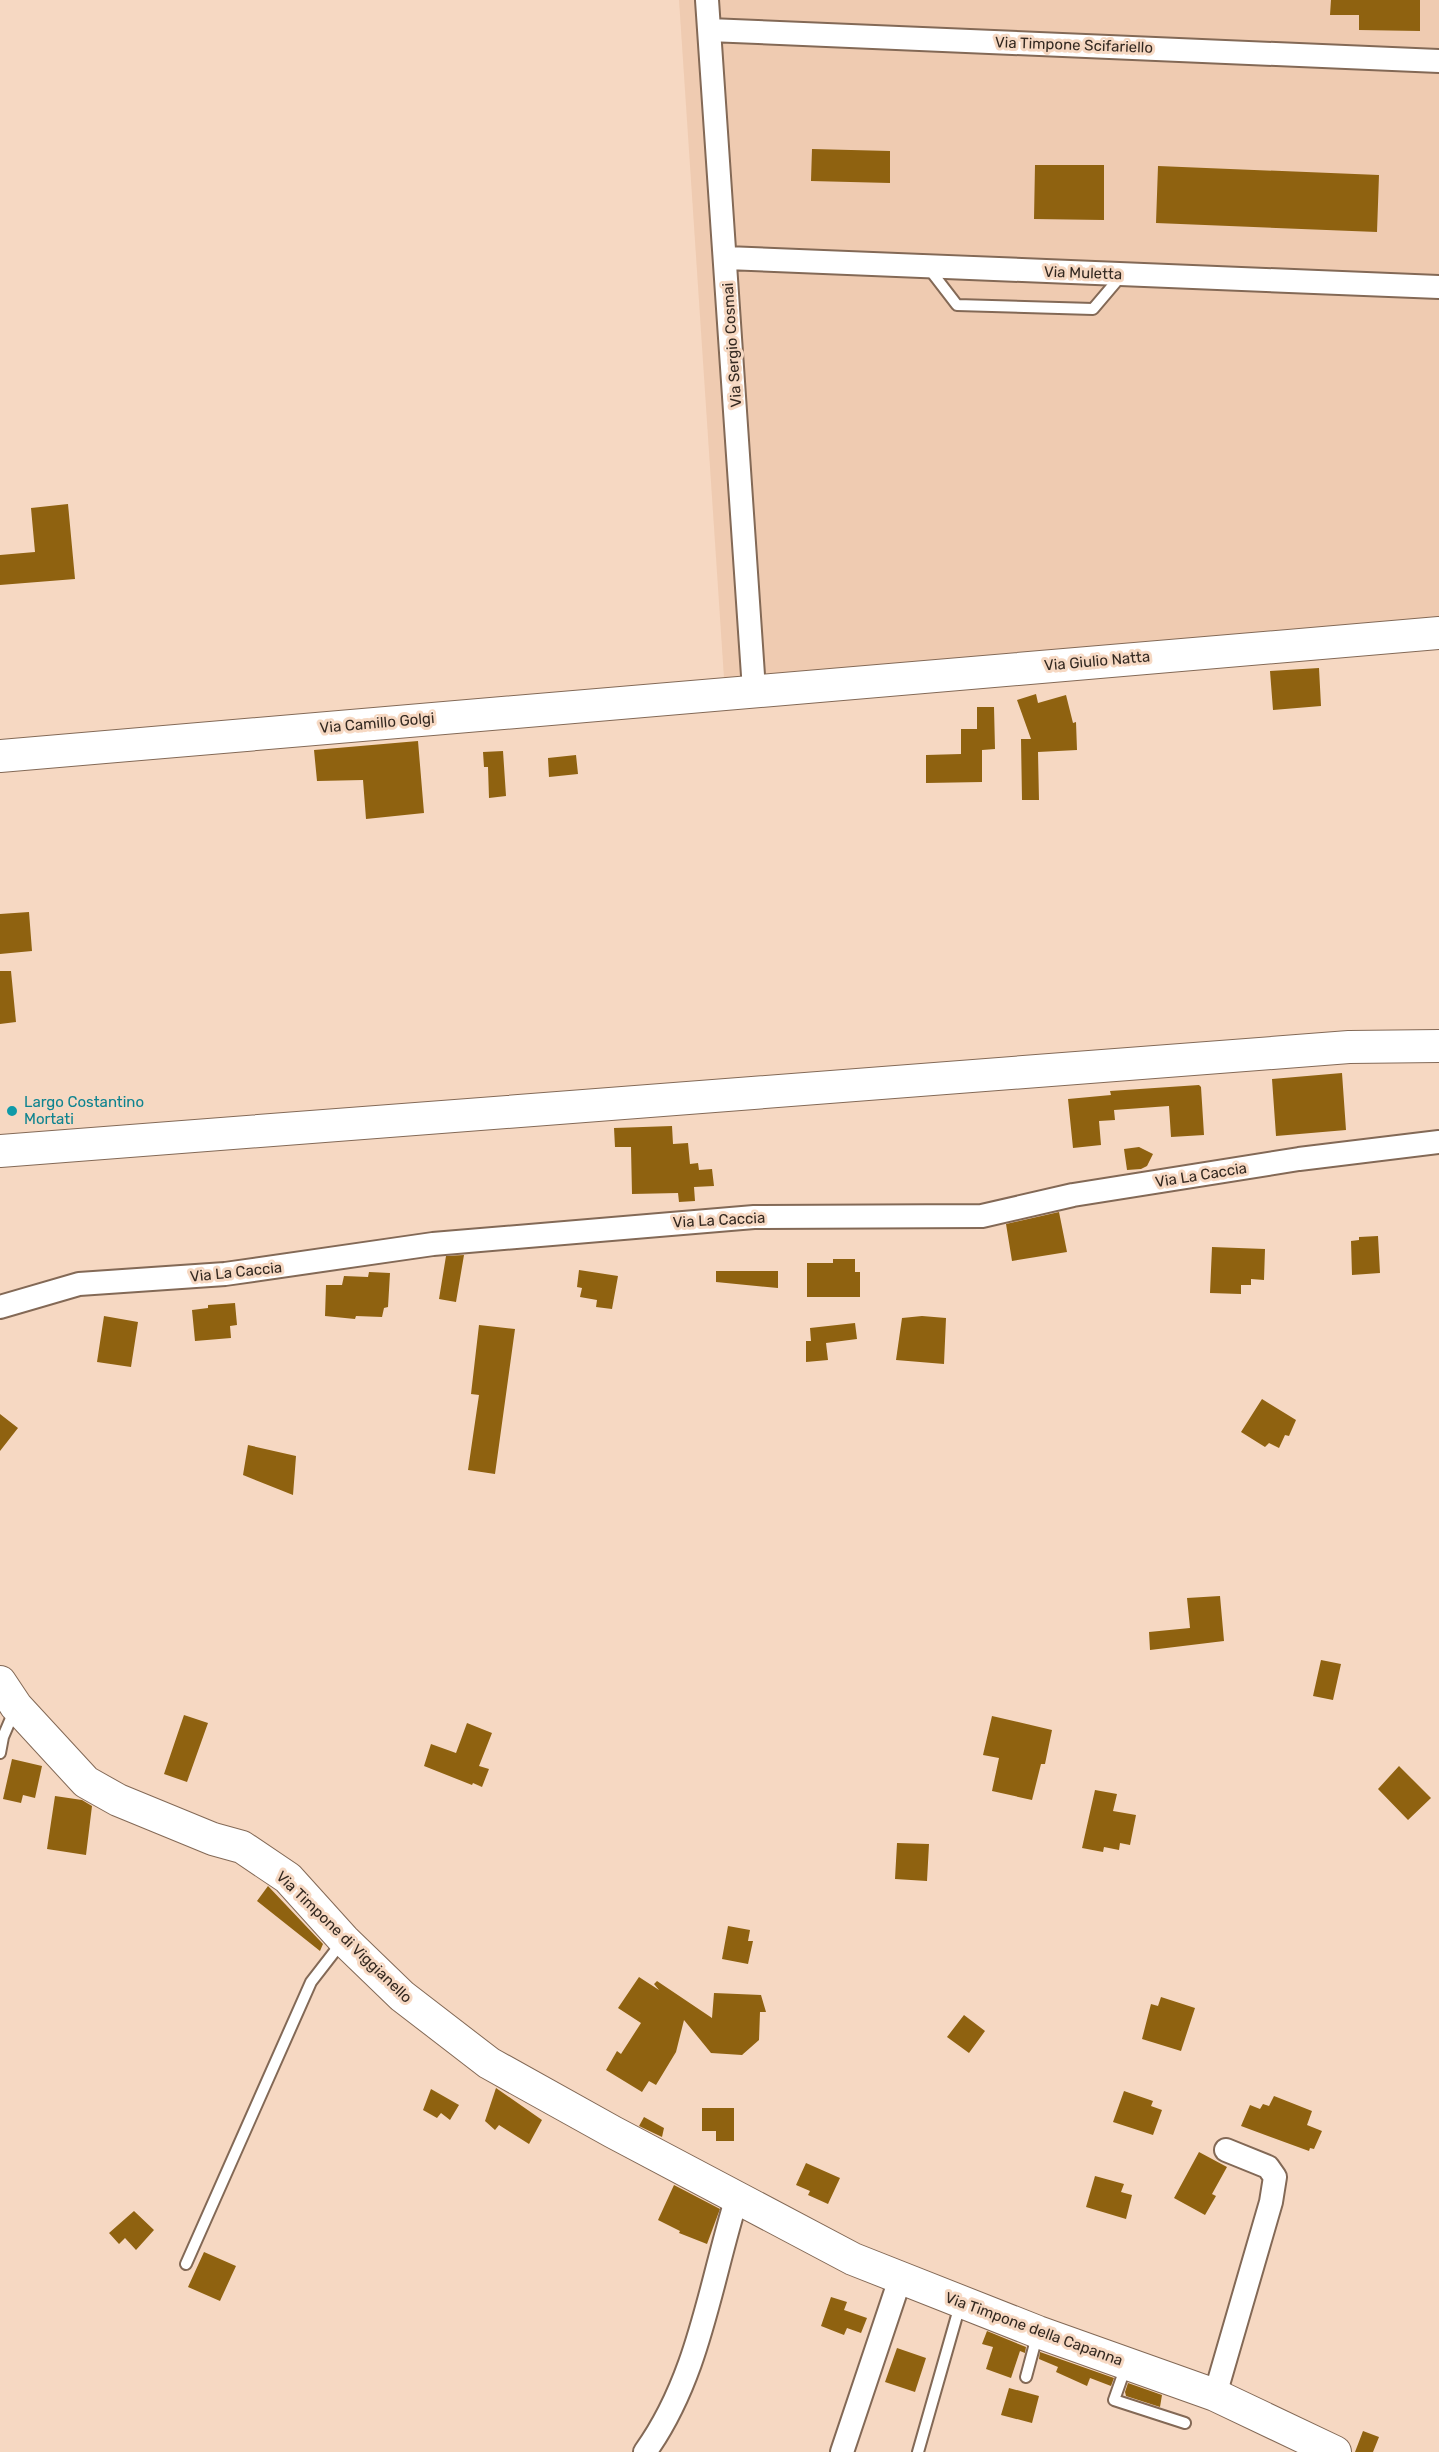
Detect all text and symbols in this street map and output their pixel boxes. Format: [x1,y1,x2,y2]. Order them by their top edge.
street label: Via Timpone Scifariello [995,33,1153,57]
street label: Via Muletta [1044,263,1122,283]
street label: Via Sergio Cosmai [719,282,745,408]
street label: Via Giulio Natta [1043,647,1151,675]
street label: Via Camillo Golgi [319,709,435,737]
place label: Largo Costantino Mortati [24,1093,144,1128]
marker: Largo Costantino Mortati [5,1104,19,1118]
street label: Via La Caccia [1154,1159,1248,1191]
street label: Via La Caccia [672,1209,766,1231]
street label: Via La Caccia [189,1258,283,1286]
street label: Via Timpone di Viggianello [272,1867,416,2007]
street label: Via Timpone della Capanna [943,2288,1125,2370]

